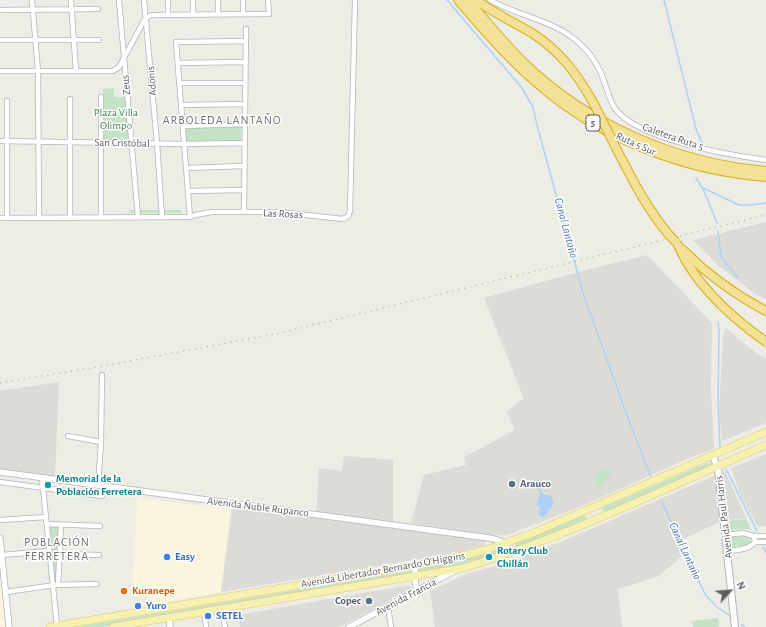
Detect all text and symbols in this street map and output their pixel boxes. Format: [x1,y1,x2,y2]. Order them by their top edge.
street label: Adonis [144,66,160,96]
street label: Zeus [119,74,133,96]
park label: Plaza Villa Olimpo [94,106,138,132]
district label: ARBOLEDA LANTAÑO [163,113,281,127]
road number: 5 [586,115,600,131]
street label: Caletera Ruta 5 [641,120,705,154]
street label: Ruta 5 Sur [614,129,658,159]
street label: San Cristóbal [94,136,150,150]
water label: Canal Lantaño [551,196,581,260]
street label: Las Rosas [263,206,303,222]
place label: Memorial de la Población Ferretera [56,472,142,498]
street label: Avenida Paul Harris [712,475,736,559]
place label: Arauco [520,477,551,491]
marker: Arauco [507,479,517,489]
marker: Memorial de la Población Ferretera [43,480,53,490]
street label: Avenida Ñuble Rupanco [206,494,310,520]
water label: Canal Lantaño [665,520,705,582]
district label: POBLACIÓN FERRETERA [24,535,90,563]
place label: Rotary Club Chillán [497,544,548,570]
street label: Avenida Libertador Bernardo O'Higgins [300,549,466,591]
place label: Easy [175,550,195,564]
marker: Easy [162,552,172,562]
marker: Rotary Club Chillán [484,552,494,562]
north arrow [710,571,750,611]
street label: Avenida Francia [373,575,439,619]
text: N [735,580,748,591]
place label: Kuranepe [132,584,175,598]
marker: Kuranepe [119,586,129,596]
place label: Copec [335,594,361,608]
marker: Copec [364,596,374,606]
place label: Yuro [146,599,166,613]
marker: Yuro [133,601,143,611]
place label: SETEL [216,609,243,623]
marker: SETEL [203,611,213,621]

